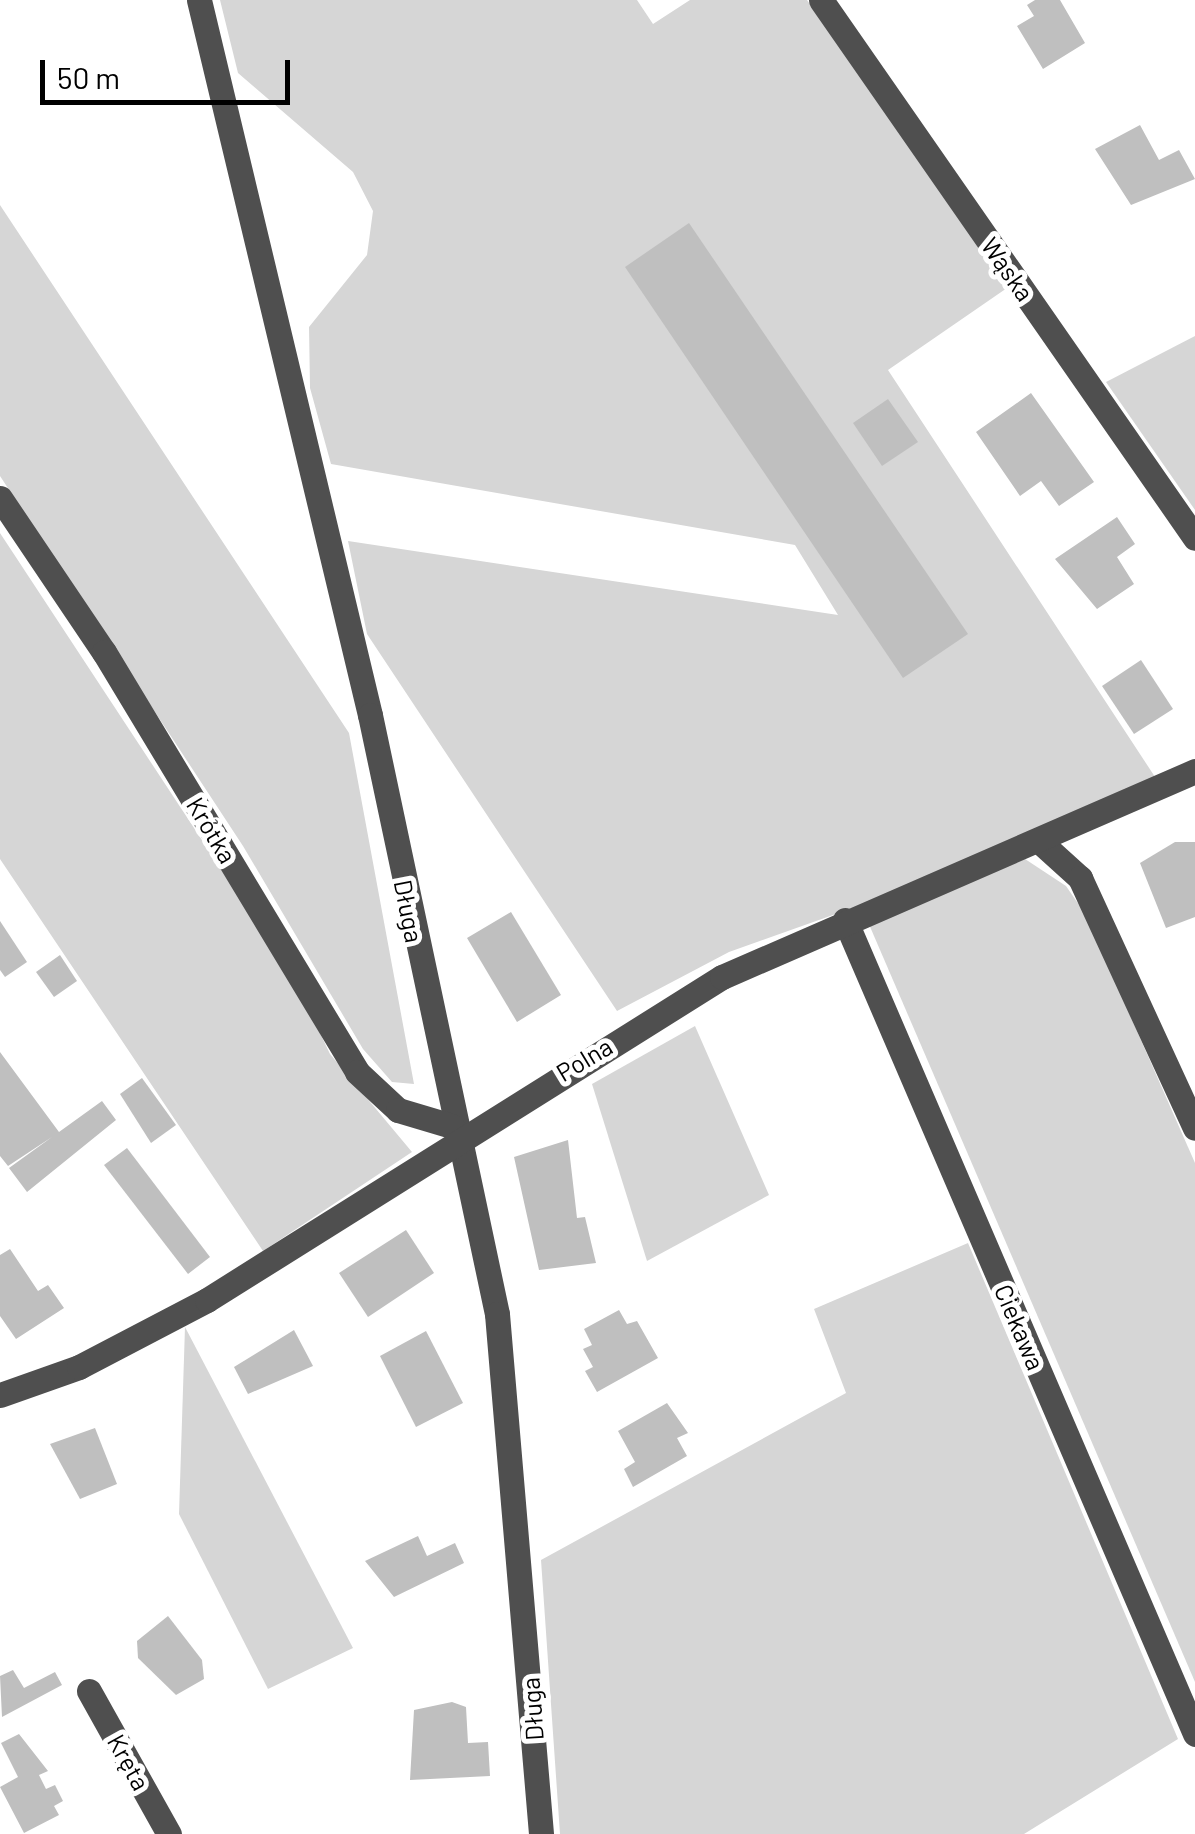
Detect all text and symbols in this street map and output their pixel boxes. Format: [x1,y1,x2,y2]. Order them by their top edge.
scale bar [45,40,295,102]
text: 50 m [57,59,120,95]
street label: Wąska [975,231,1041,307]
street label: Krótka [181,792,243,868]
street label: Długa [388,877,430,945]
street label: Polna [551,1031,617,1087]
street label: Ciekawa [989,1280,1051,1374]
street label: Długa [515,1676,549,1742]
street label: Kręta [102,1729,156,1795]

